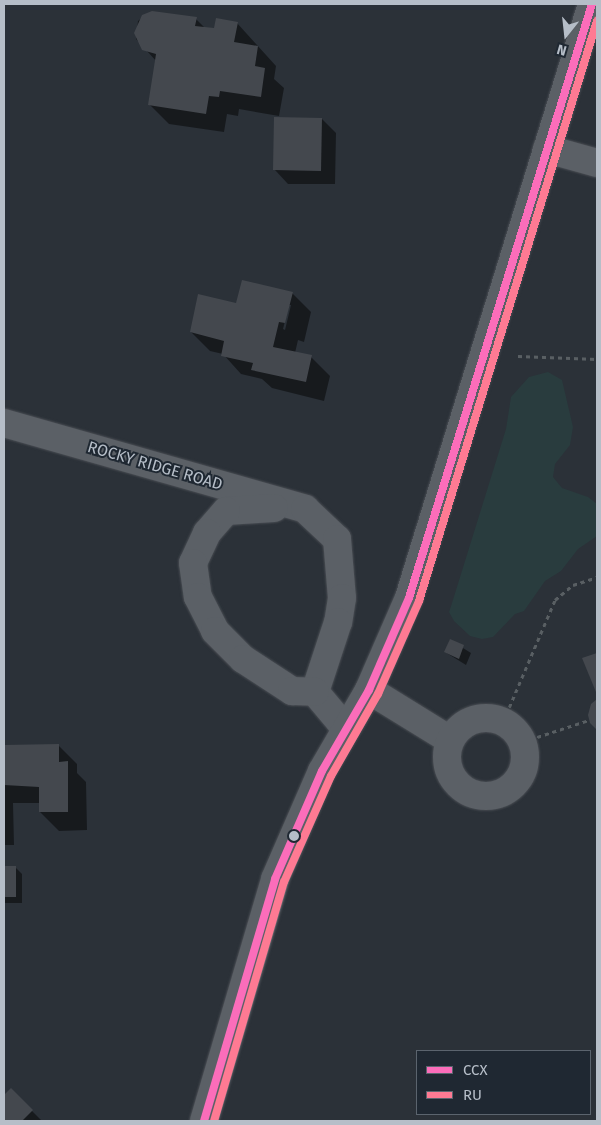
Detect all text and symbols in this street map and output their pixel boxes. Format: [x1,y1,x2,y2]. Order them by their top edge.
north arrow [541,10,591,60]
text: N [555,40,569,59]
street label: ROCKY RIDGE ROAD [85,438,225,494]
unlabelled marker [289,831,299,841]
legend [416,1050,591,1115]
text: CCX [463,1061,488,1079]
text: RU [463,1086,482,1104]

